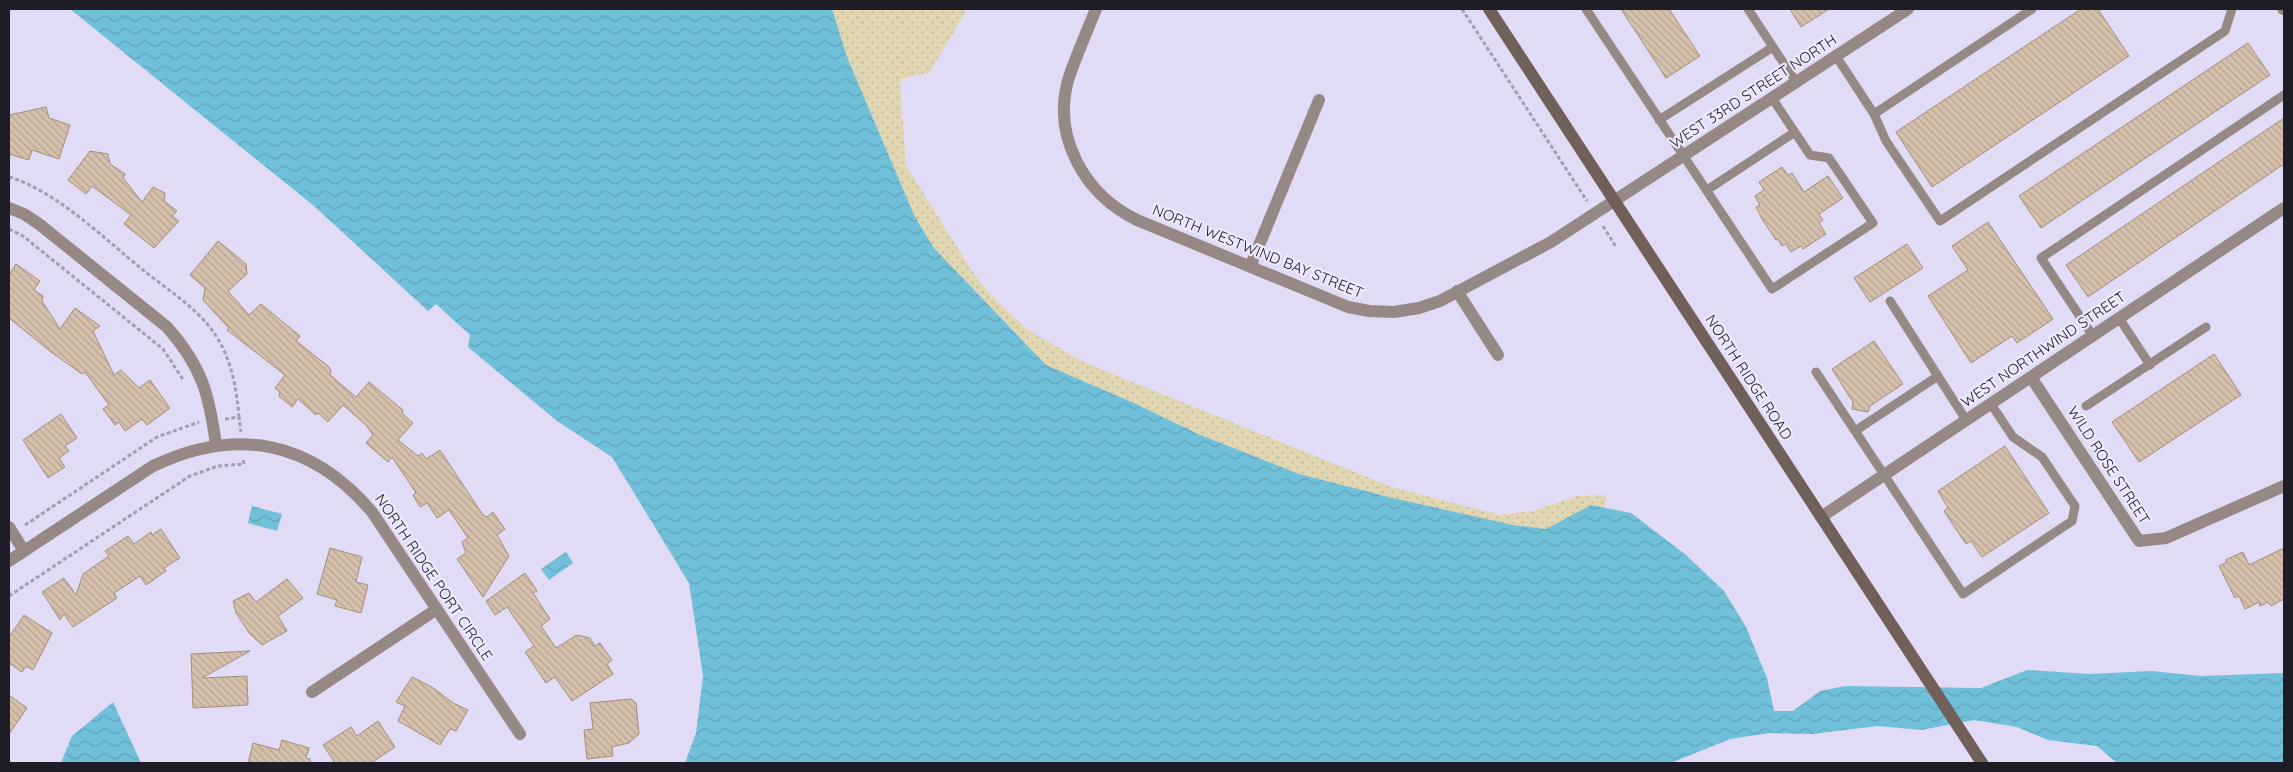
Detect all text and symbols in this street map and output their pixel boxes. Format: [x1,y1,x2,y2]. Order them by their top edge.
street label: WEST 33RD STREET NORTH [1666,30,1840,152]
street label: NORTH WESTWIND BAY STREET [1150,200,1366,302]
street label: WEST NORTHWIND STREET [1957,287,2129,411]
street label: NORTH RIDGE ROAD [1701,311,1797,443]
street label: WILD ROSE STREET [2064,402,2154,528]
street label: NORTH RIDGE PORT CIRCLE [371,490,497,664]

